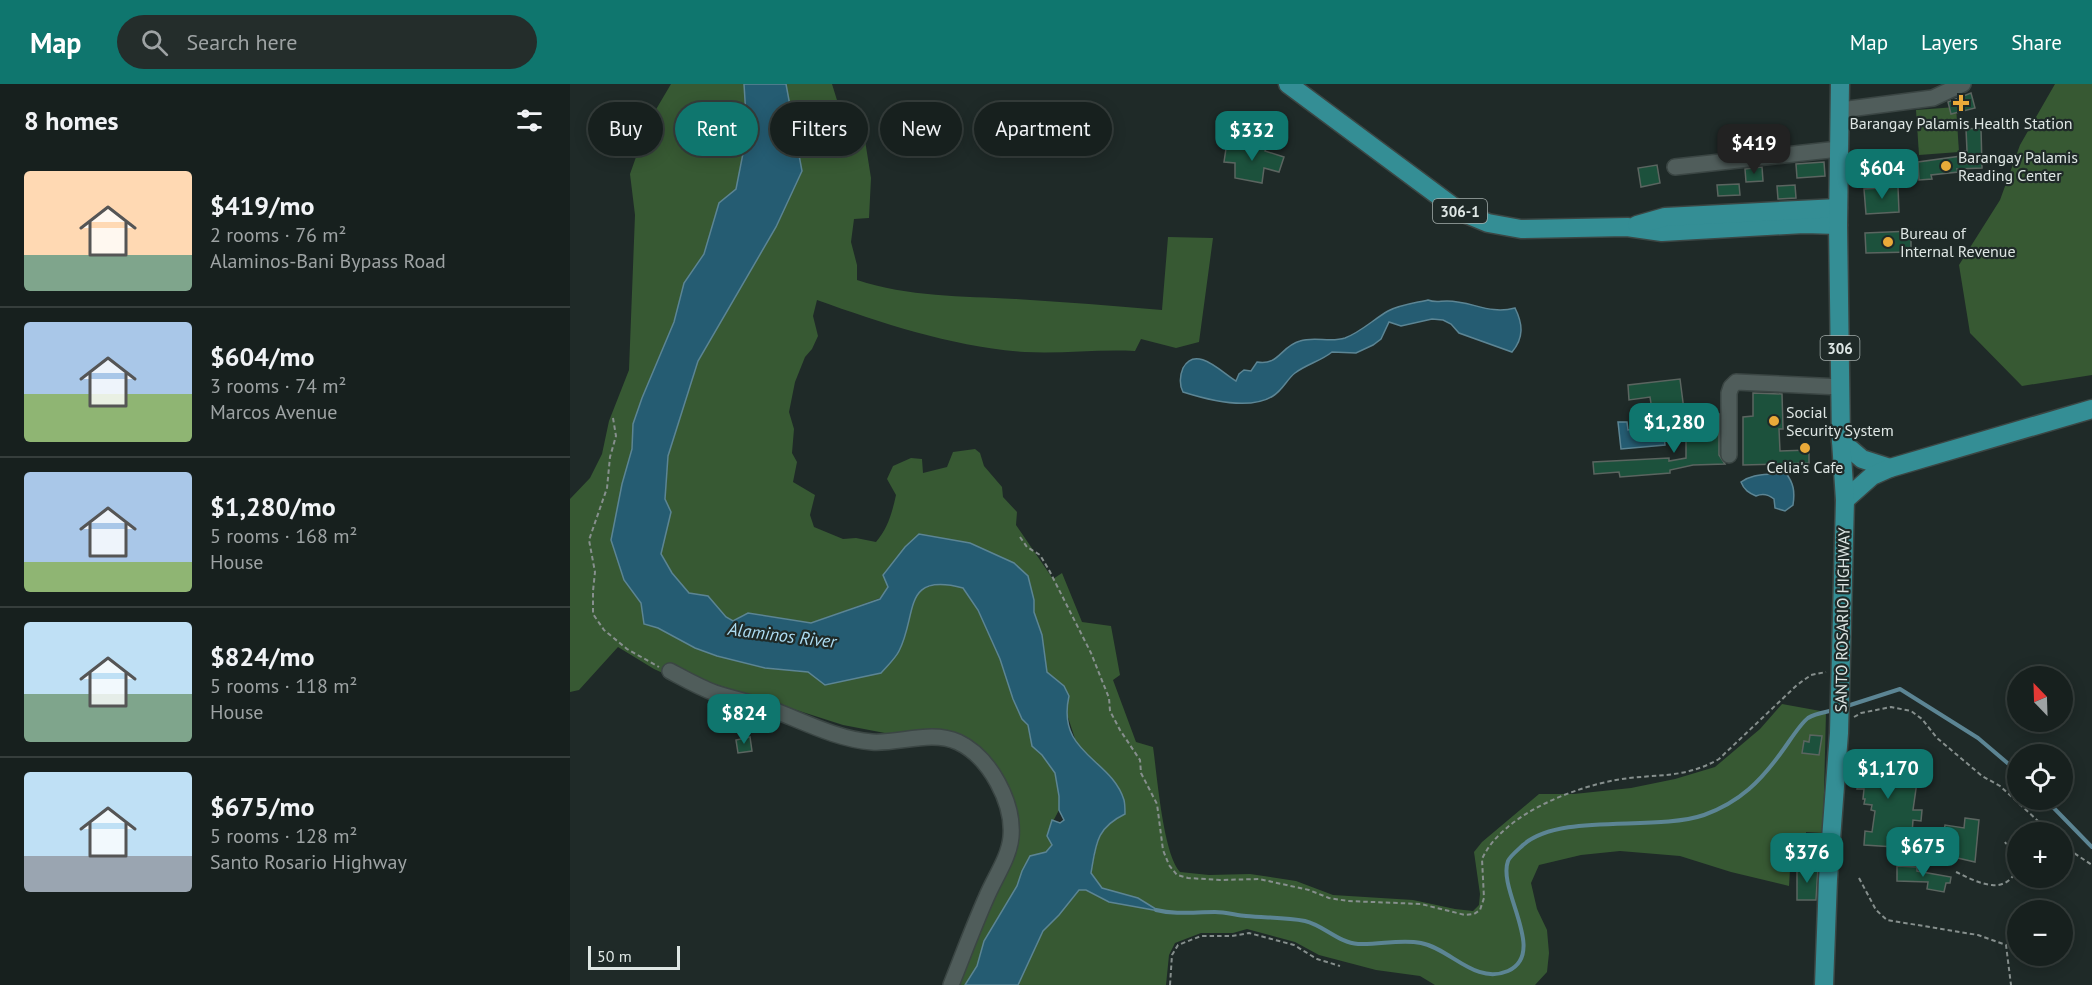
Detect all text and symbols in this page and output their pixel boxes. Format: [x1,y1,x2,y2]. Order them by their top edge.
search box [117,15,537,69]
text: Map [30,24,81,61]
icon: search [138,26,171,59]
text: Search here [186,28,297,56]
text: Map [1850,29,1888,56]
text: Layers [1921,29,1978,56]
text: Share [2011,29,2062,56]
marker: Barangay Palamis Health Station [1952,94,1970,112]
chip: Buy [588,102,663,156]
chip: Rent [675,102,758,156]
chip: Filters [770,102,868,156]
chip: New [880,102,962,156]
chip: Apartment [974,102,1112,156]
text: 8 homes [24,104,119,137]
icon: filters [513,104,546,137]
pin: $332 [1216,111,1288,162]
place label: Barangay Palamis Health Station [1849,113,2073,133]
text: $332 [1229,117,1275,143]
pin: $419 [1718,124,1790,175]
text: $419 [1731,130,1777,156]
place label: Barangay Palamis Reading Center [1958,147,2078,185]
pin: $604 [1846,149,1918,200]
text: $604 [1859,155,1905,181]
marker: Barangay Palamis Reading Center [1939,159,1953,173]
text: $419/mo [210,189,314,222]
icon: home [72,195,144,267]
road number: 306-1 [1433,199,1487,223]
text: 2 rooms · 76 m² [210,222,346,248]
place label: Bureau of Internal Revenue [1900,223,2016,261]
marker: Bureau of Internal Revenue [1881,235,1895,249]
text: Alaminos-Bani Bypass Road [210,248,446,274]
road number: 306 [1820,336,1860,360]
text: $604/mo [210,340,314,373]
icon: home [72,346,144,418]
text: 3 rooms · 74 m² [210,373,346,399]
text: Marcos Avenue [210,399,337,425]
place label: Social Security System [1786,402,1894,440]
pin: $1,280 [1625,403,1723,454]
text: $1,280 [1643,409,1705,435]
marker: Social Security System [1767,414,1781,428]
marker: Celia's Cafe [1798,441,1812,455]
place label: Celia's Cafe [1767,457,1843,477]
text: $1,280/mo [210,490,336,523]
icon: home [72,496,144,568]
text: 5 rooms · 168 m² [210,523,357,549]
street label: SANTO ROSARIO HIGHWAY [1830,527,1854,713]
text: House [210,549,264,575]
water label: Alaminos River [726,617,839,653]
text: $824/mo [210,640,314,673]
icon: home [72,646,144,718]
north arrow [2007,666,2073,732]
map controls [2007,666,2073,966]
text: 5 rooms · 118 m² [210,673,357,699]
pin: $824 [708,694,780,745]
text: House [210,699,264,725]
text: $824 [721,700,767,726]
button: locate [2007,744,2073,810]
pin: $1,170 [1839,749,1937,800]
text: $1,170 [1857,755,1919,781]
text: $675/mo [210,790,314,823]
icon: home [72,796,144,868]
button: + [2007,822,2073,888]
text: 5 rooms · 128 m² [210,823,357,849]
pin: $675 [1887,827,1959,878]
pin: $376 [1771,833,1843,884]
text: $675 [1900,833,1946,859]
text: $376 [1784,839,1830,865]
text: Santo Rosario Highway [210,849,407,875]
button: − [2007,900,2073,966]
scale bar [588,943,680,970]
text: 50 m [597,946,632,966]

